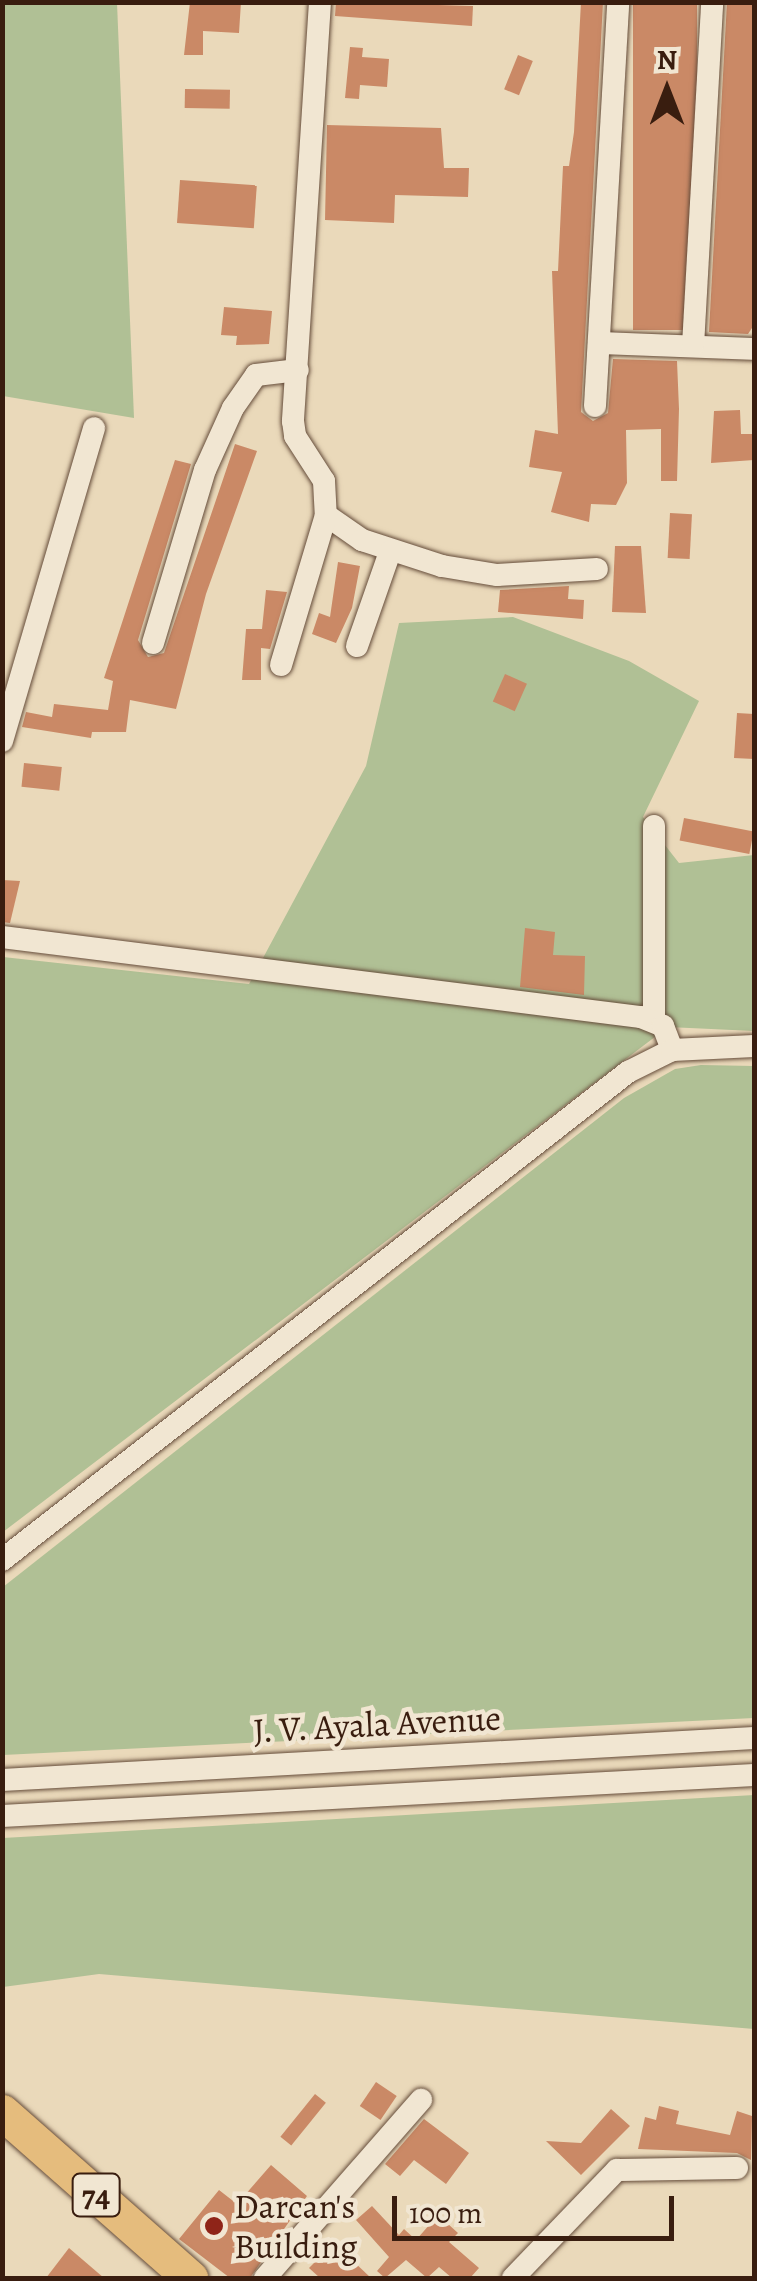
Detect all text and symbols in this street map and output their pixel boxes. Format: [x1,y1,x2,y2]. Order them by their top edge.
north arrow [617,40,717,140]
text: N [657,41,677,79]
street label: J. V. Ayala Avenue [251,1696,503,1752]
road number: 74 [71,2168,121,2222]
scale bar [397,2176,680,2238]
place label: Darcan's Building [234,2185,358,2267]
text: 100 m [409,2193,482,2233]
marker: Darcan's Building [203,2215,225,2237]

